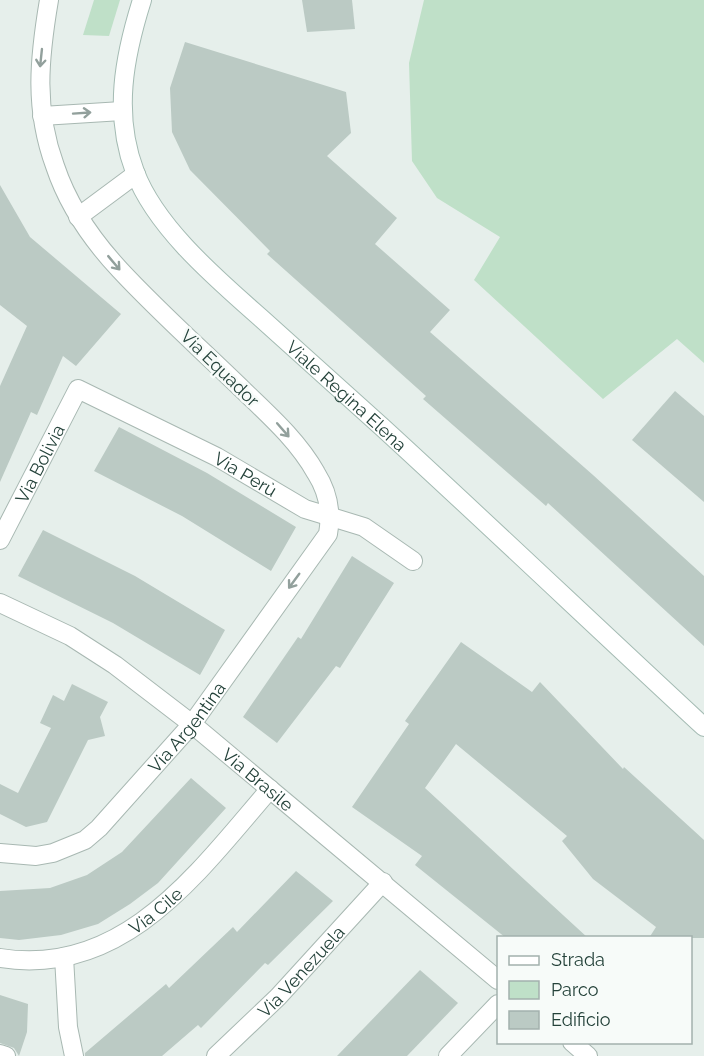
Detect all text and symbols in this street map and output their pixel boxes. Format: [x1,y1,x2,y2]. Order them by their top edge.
one-way arrow [36,48,47,67]
one-way arrow [71,108,91,119]
one-way arrow [108,255,121,271]
street label: Via Equador [176,325,264,411]
street label: Viale Regina Elena [282,336,411,455]
street label: Via Bolivia [11,421,68,506]
one-way arrow [276,422,290,437]
street label: Via Perù [211,447,281,501]
one-way arrow [288,573,300,589]
street label: Via Argentina [143,678,229,777]
street label: Via Brasile [218,743,298,815]
street label: Via Cile [125,882,187,938]
street label: Via Venezuela [253,921,349,1021]
legend [497,936,692,1044]
text: Strada [551,949,605,970]
text: Parco [551,979,599,1000]
text: Edificio [551,1009,611,1030]

